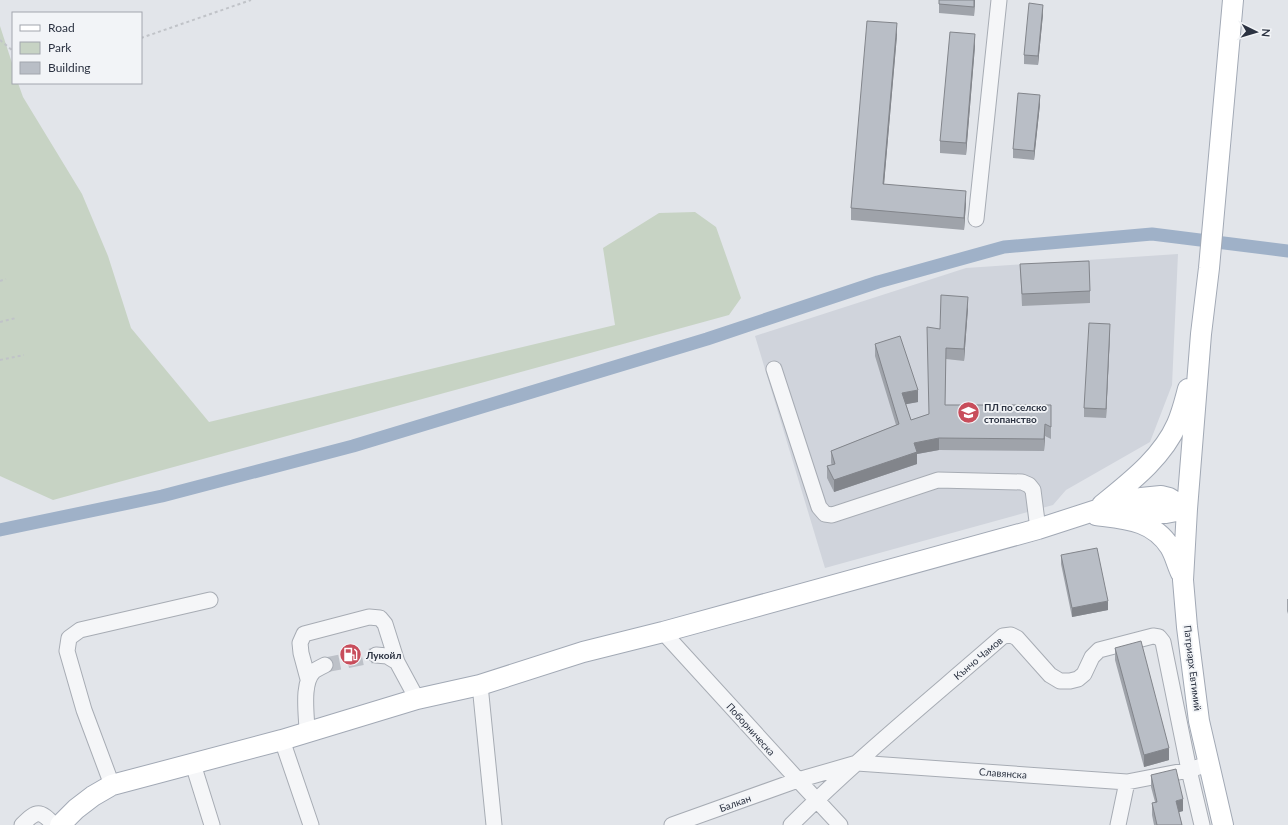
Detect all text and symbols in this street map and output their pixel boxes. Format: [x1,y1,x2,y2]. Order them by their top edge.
legend [12,12,142,84]
north arrow [1236,12,1276,52]
text: Road [48,20,75,35]
text: N [1260,28,1273,38]
text: Park [48,40,72,55]
text: Building [48,60,91,75]
school or university icon: ПЛ по селско стопанство [956,400,982,426]
place label: ПЛ по селско стопанство [984,401,1047,425]
street label: Патриарх Евтимий [1182,624,1204,712]
street label: Кънчо Чамов [951,634,1005,682]
fuel station icon: Лукойл [338,642,364,668]
place label: Лукойл [365,649,401,661]
street label: Поборническа [724,700,778,758]
street label: Славянска [979,765,1027,781]
street label: Балкан [718,792,752,814]

